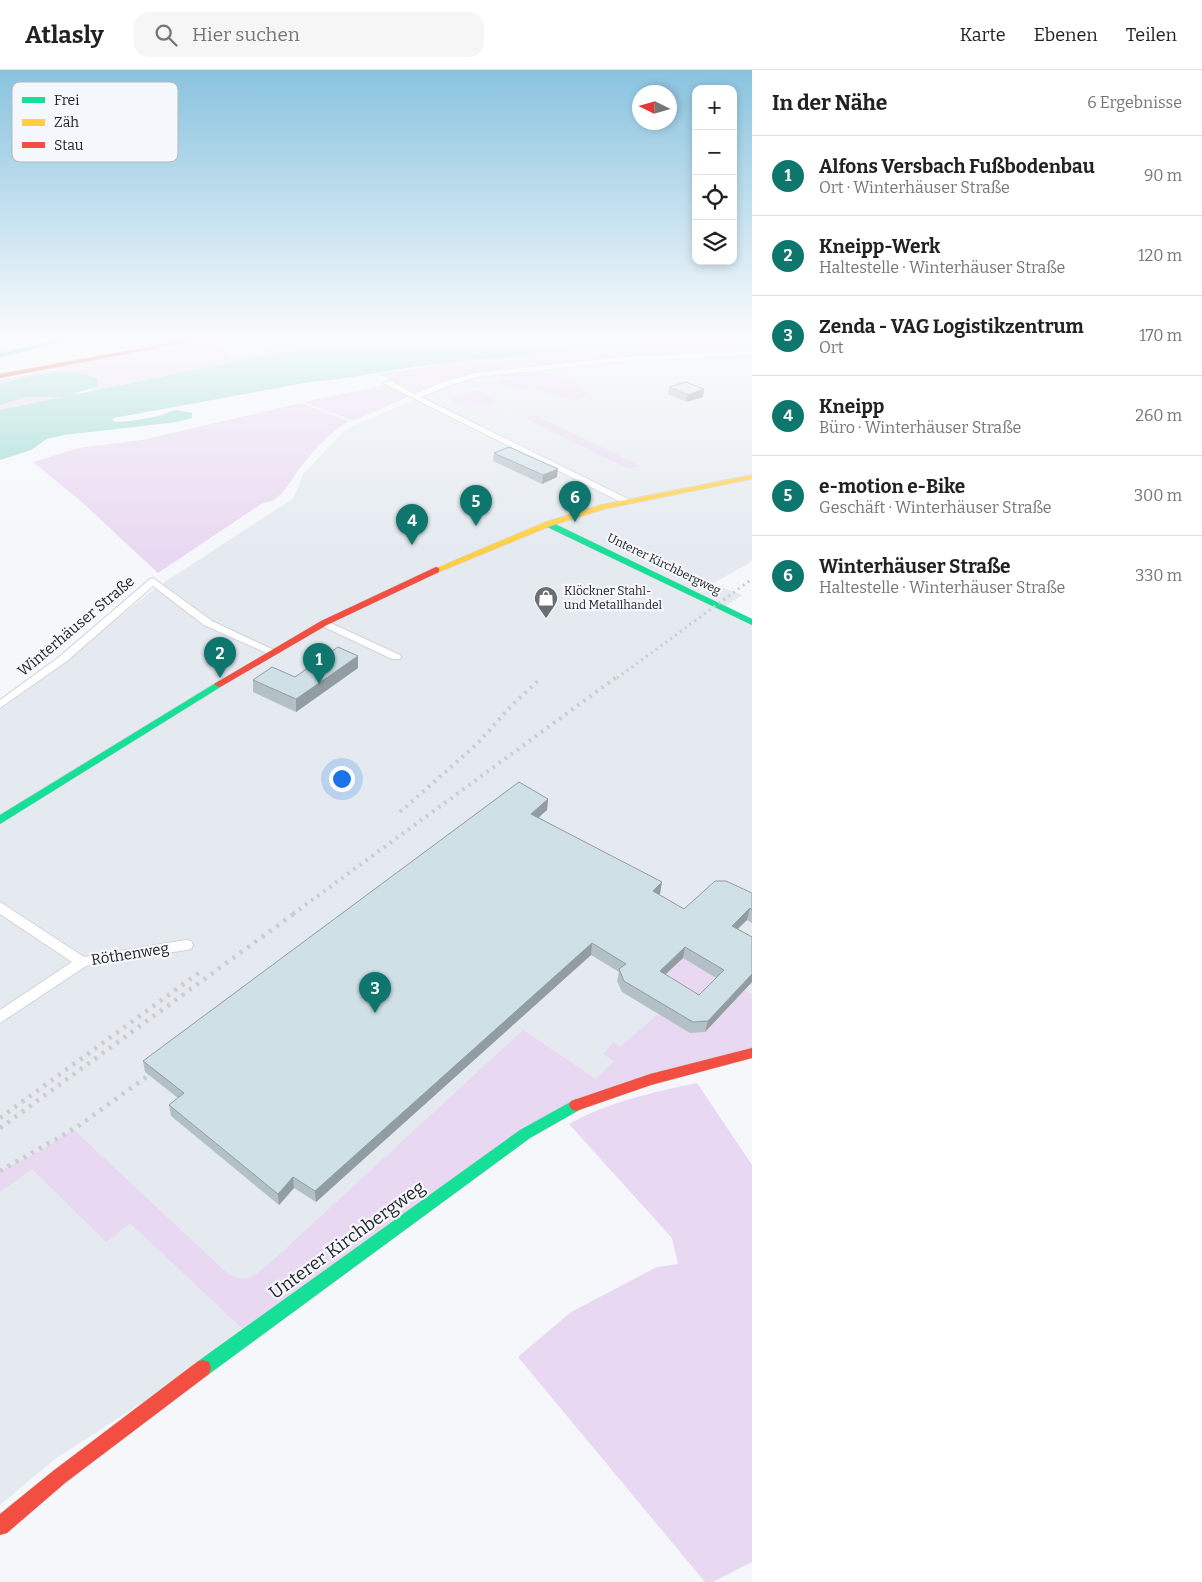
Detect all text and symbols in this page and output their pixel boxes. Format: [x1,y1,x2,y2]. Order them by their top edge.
search box [134,12,484,57]
text: Atlasly [25,21,104,49]
icon: search [152,21,180,49]
text: Hier suchen [192,23,300,46]
text: Karte [960,24,1006,46]
text: Ebenen [1034,24,1098,46]
text: Teilen [1126,24,1177,46]
legend [12,82,178,162]
north arrow [632,85,677,130]
map controls [692,85,737,265]
button: + [692,85,737,130]
text: In der Nähe [772,90,887,116]
text: Frei [54,92,79,109]
text: 6 Ergebnisse [1087,93,1182,112]
text: Zäh [54,114,79,131]
button: − [692,130,737,175]
text: Stau [54,137,84,154]
text: Alfons Versbach Fußbodenbau [819,155,1095,178]
text: 1 [785,166,791,185]
text: 90 m [1144,166,1182,185]
button: locate [692,175,737,220]
text: Ort · Winterhäuser Straße [819,178,1010,197]
button: layers [692,220,737,265]
text: Kneipp-Werk [819,235,940,258]
text: 2 [783,246,793,265]
text: 120 m [1138,246,1182,265]
text: Haltestelle · Winterhäuser Straße [819,258,1065,277]
text: Zenda - VAG Logistikzentrum [819,315,1084,338]
text: 3 [783,326,793,345]
text: 170 m [1139,326,1182,345]
text: Ort [819,338,844,357]
text: Kneipp [819,395,884,418]
text: 4 [783,406,793,425]
text: 260 m [1135,406,1182,425]
text: Büro · Winterhäuser Straße [819,418,1021,437]
text: e-motion e-Bike [819,475,965,498]
pin: 6 [559,481,591,522]
pin: 5 [460,485,492,526]
text: 5 [784,486,792,505]
text: 300 m [1134,486,1182,505]
text: Geschäft · Winterhäuser Straße [819,498,1052,517]
pin: 4 [396,504,428,545]
street label: Unterer Kirchbergweg [605,530,723,598]
text: Winterhäuser Straße [819,555,1011,578]
text: 6 [783,566,793,585]
text: 330 m [1135,566,1182,585]
street label: Winterhäuser Straße [14,572,138,680]
text: Haltestelle · Winterhäuser Straße [819,578,1065,597]
place label: Klöckner Stahl- und Metallhandel [564,584,663,612]
shop icon: Klöckner Stahl- und Metallhandel [533,585,559,619]
pin: 2 [204,637,236,678]
pin: 1 [303,643,335,684]
your location [329,766,355,792]
street label: Röthenweg [90,939,170,969]
pin: 3 [359,972,391,1013]
street label: Unterer Kirchbergweg [265,1176,429,1304]

